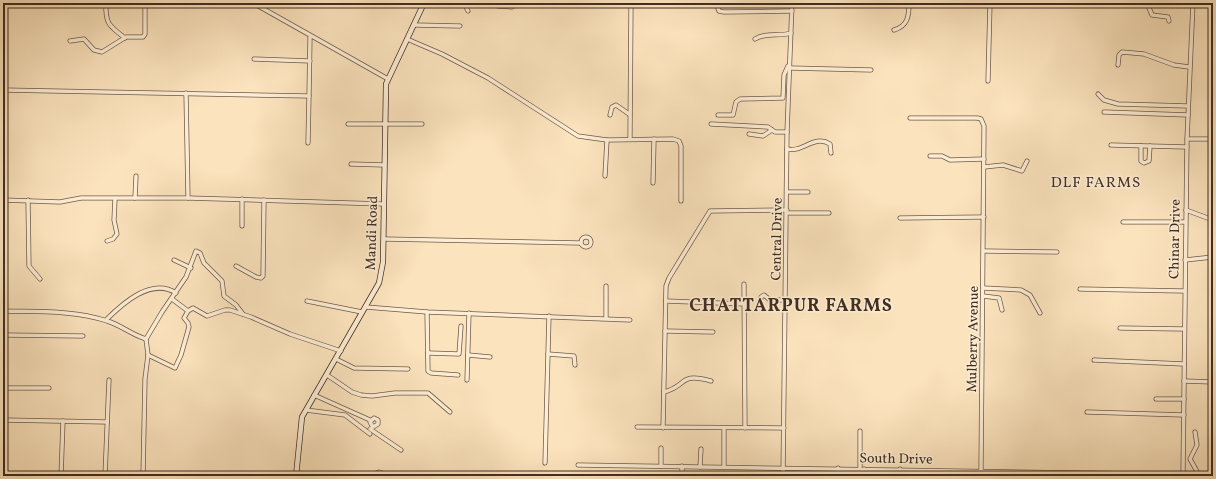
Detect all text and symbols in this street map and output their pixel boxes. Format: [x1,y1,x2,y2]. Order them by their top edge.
district label: DLF FARMS [1051,173,1141,194]
street label: Mandi Road [362,195,383,271]
street label: Central Drive [767,197,788,281]
street label: Chinar Drive [1165,199,1186,279]
street label: Mulberry Avenue [963,285,984,392]
district label: CHATTARPUR FARMS [689,294,893,319]
street label: South Drive [859,449,933,470]

